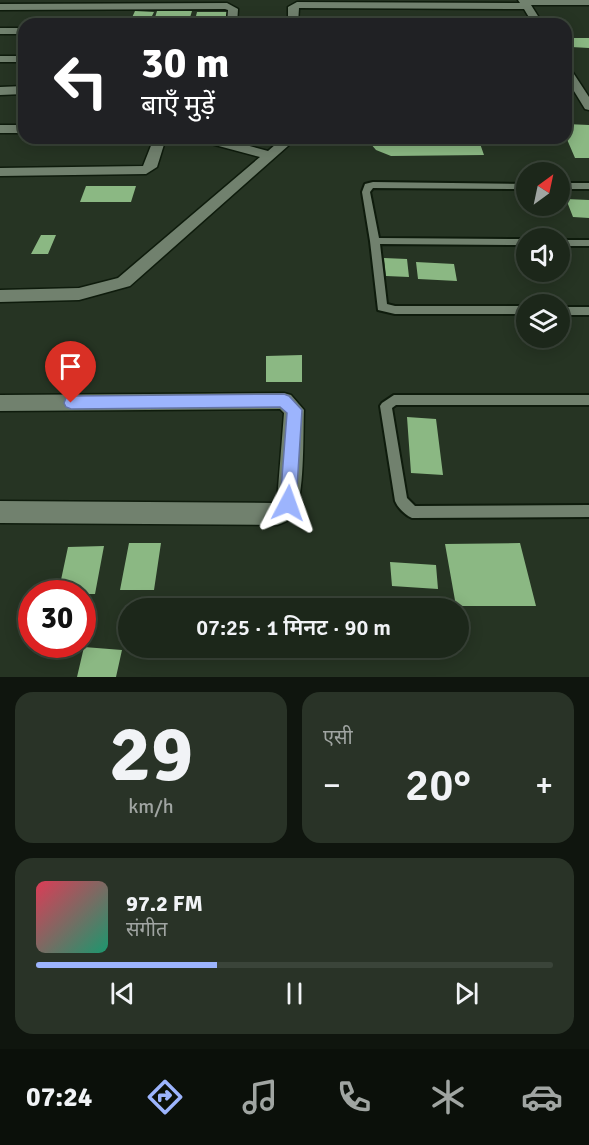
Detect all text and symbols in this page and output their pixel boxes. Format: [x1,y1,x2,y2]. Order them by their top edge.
text: 30 m [141,38,230,89]
icon: left [42,42,120,120]
text: बाएँ मुड़ें [141,89,215,122]
north arrow [516,162,570,216]
map controls [516,162,570,348]
button: sound [516,228,570,282]
button: layers [516,294,570,348]
pin [45,341,96,403]
icon: arrive [54,350,87,383]
position arrow [256,471,320,535]
speed limit sign: 30 [18,580,96,658]
text: 07:25 · 1 मिनट · 90 m [196,614,391,641]
text: 29 [109,707,193,803]
text: एसी [323,725,353,750]
text: 20° [405,758,471,813]
text: − [323,765,341,806]
text: + [535,765,553,806]
text: km/h [128,794,174,819]
text: 97.2 FM [126,890,203,917]
text: संगीत [126,917,167,942]
icon: previous [106,977,139,1010]
icon: pause [278,977,311,1010]
icon: next [450,977,483,1010]
icon: directions [144,1076,186,1118]
icon: music [239,1076,281,1118]
icon: phone [333,1076,375,1118]
icon: climate [427,1076,469,1118]
icon: car [521,1076,563,1118]
text: 07:24 [26,1081,92,1114]

